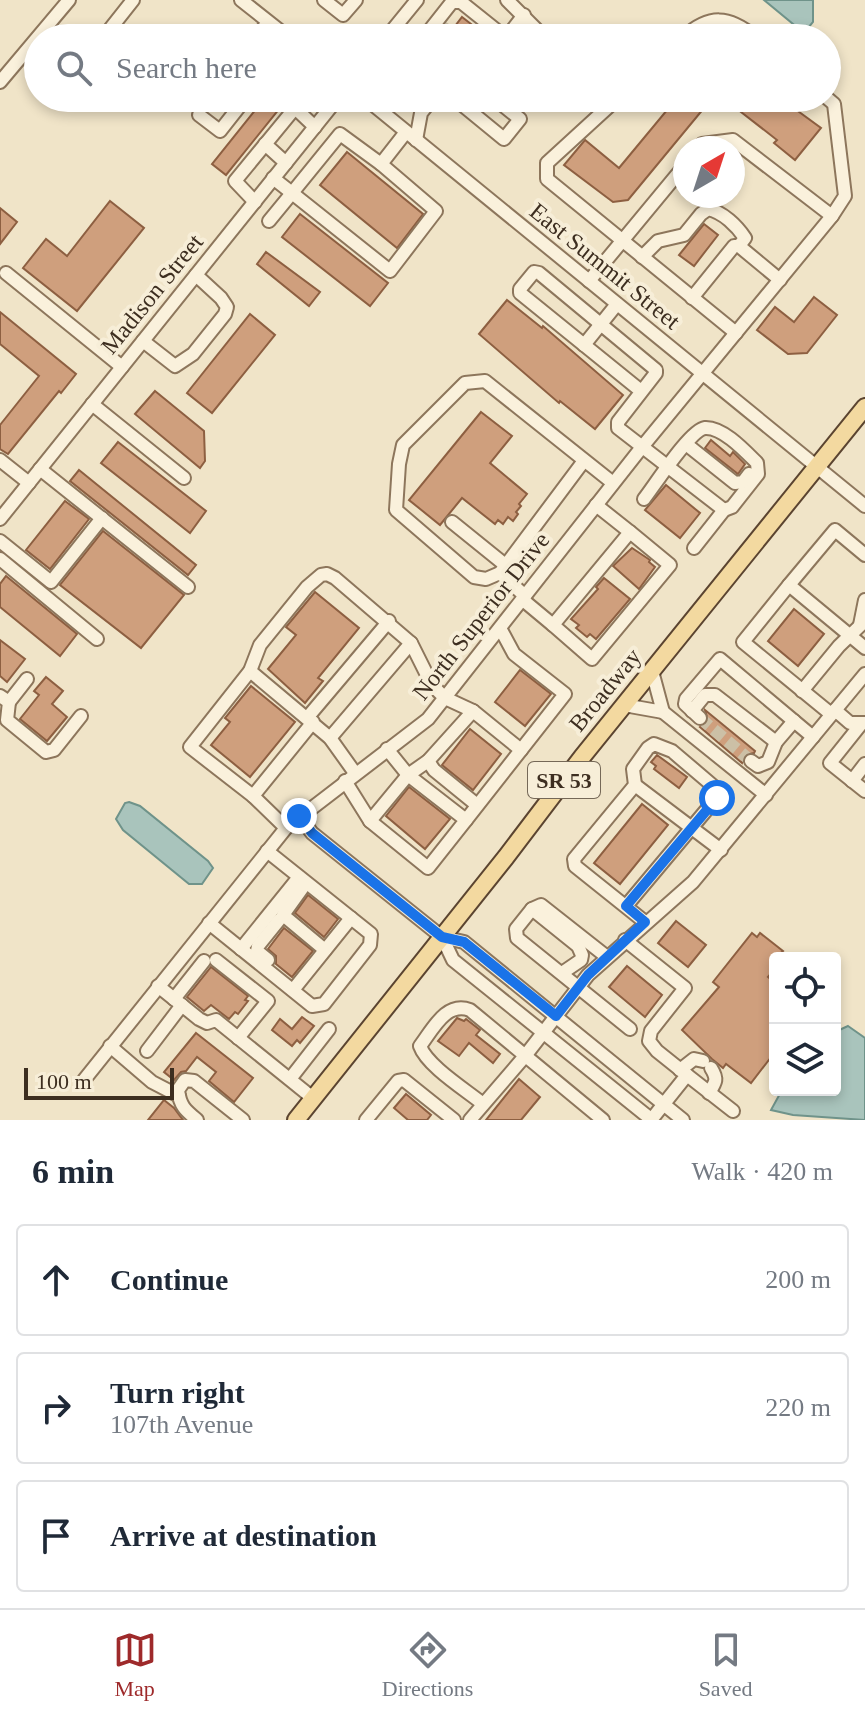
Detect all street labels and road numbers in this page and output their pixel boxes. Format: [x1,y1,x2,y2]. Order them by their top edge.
street label: East Summit Street [525,198,685,335]
street label: Madison Street [96,229,208,359]
street label: North Superior Drive [408,527,554,705]
street label: Broadway [564,643,646,737]
road number: SR 53 [528,762,600,798]

